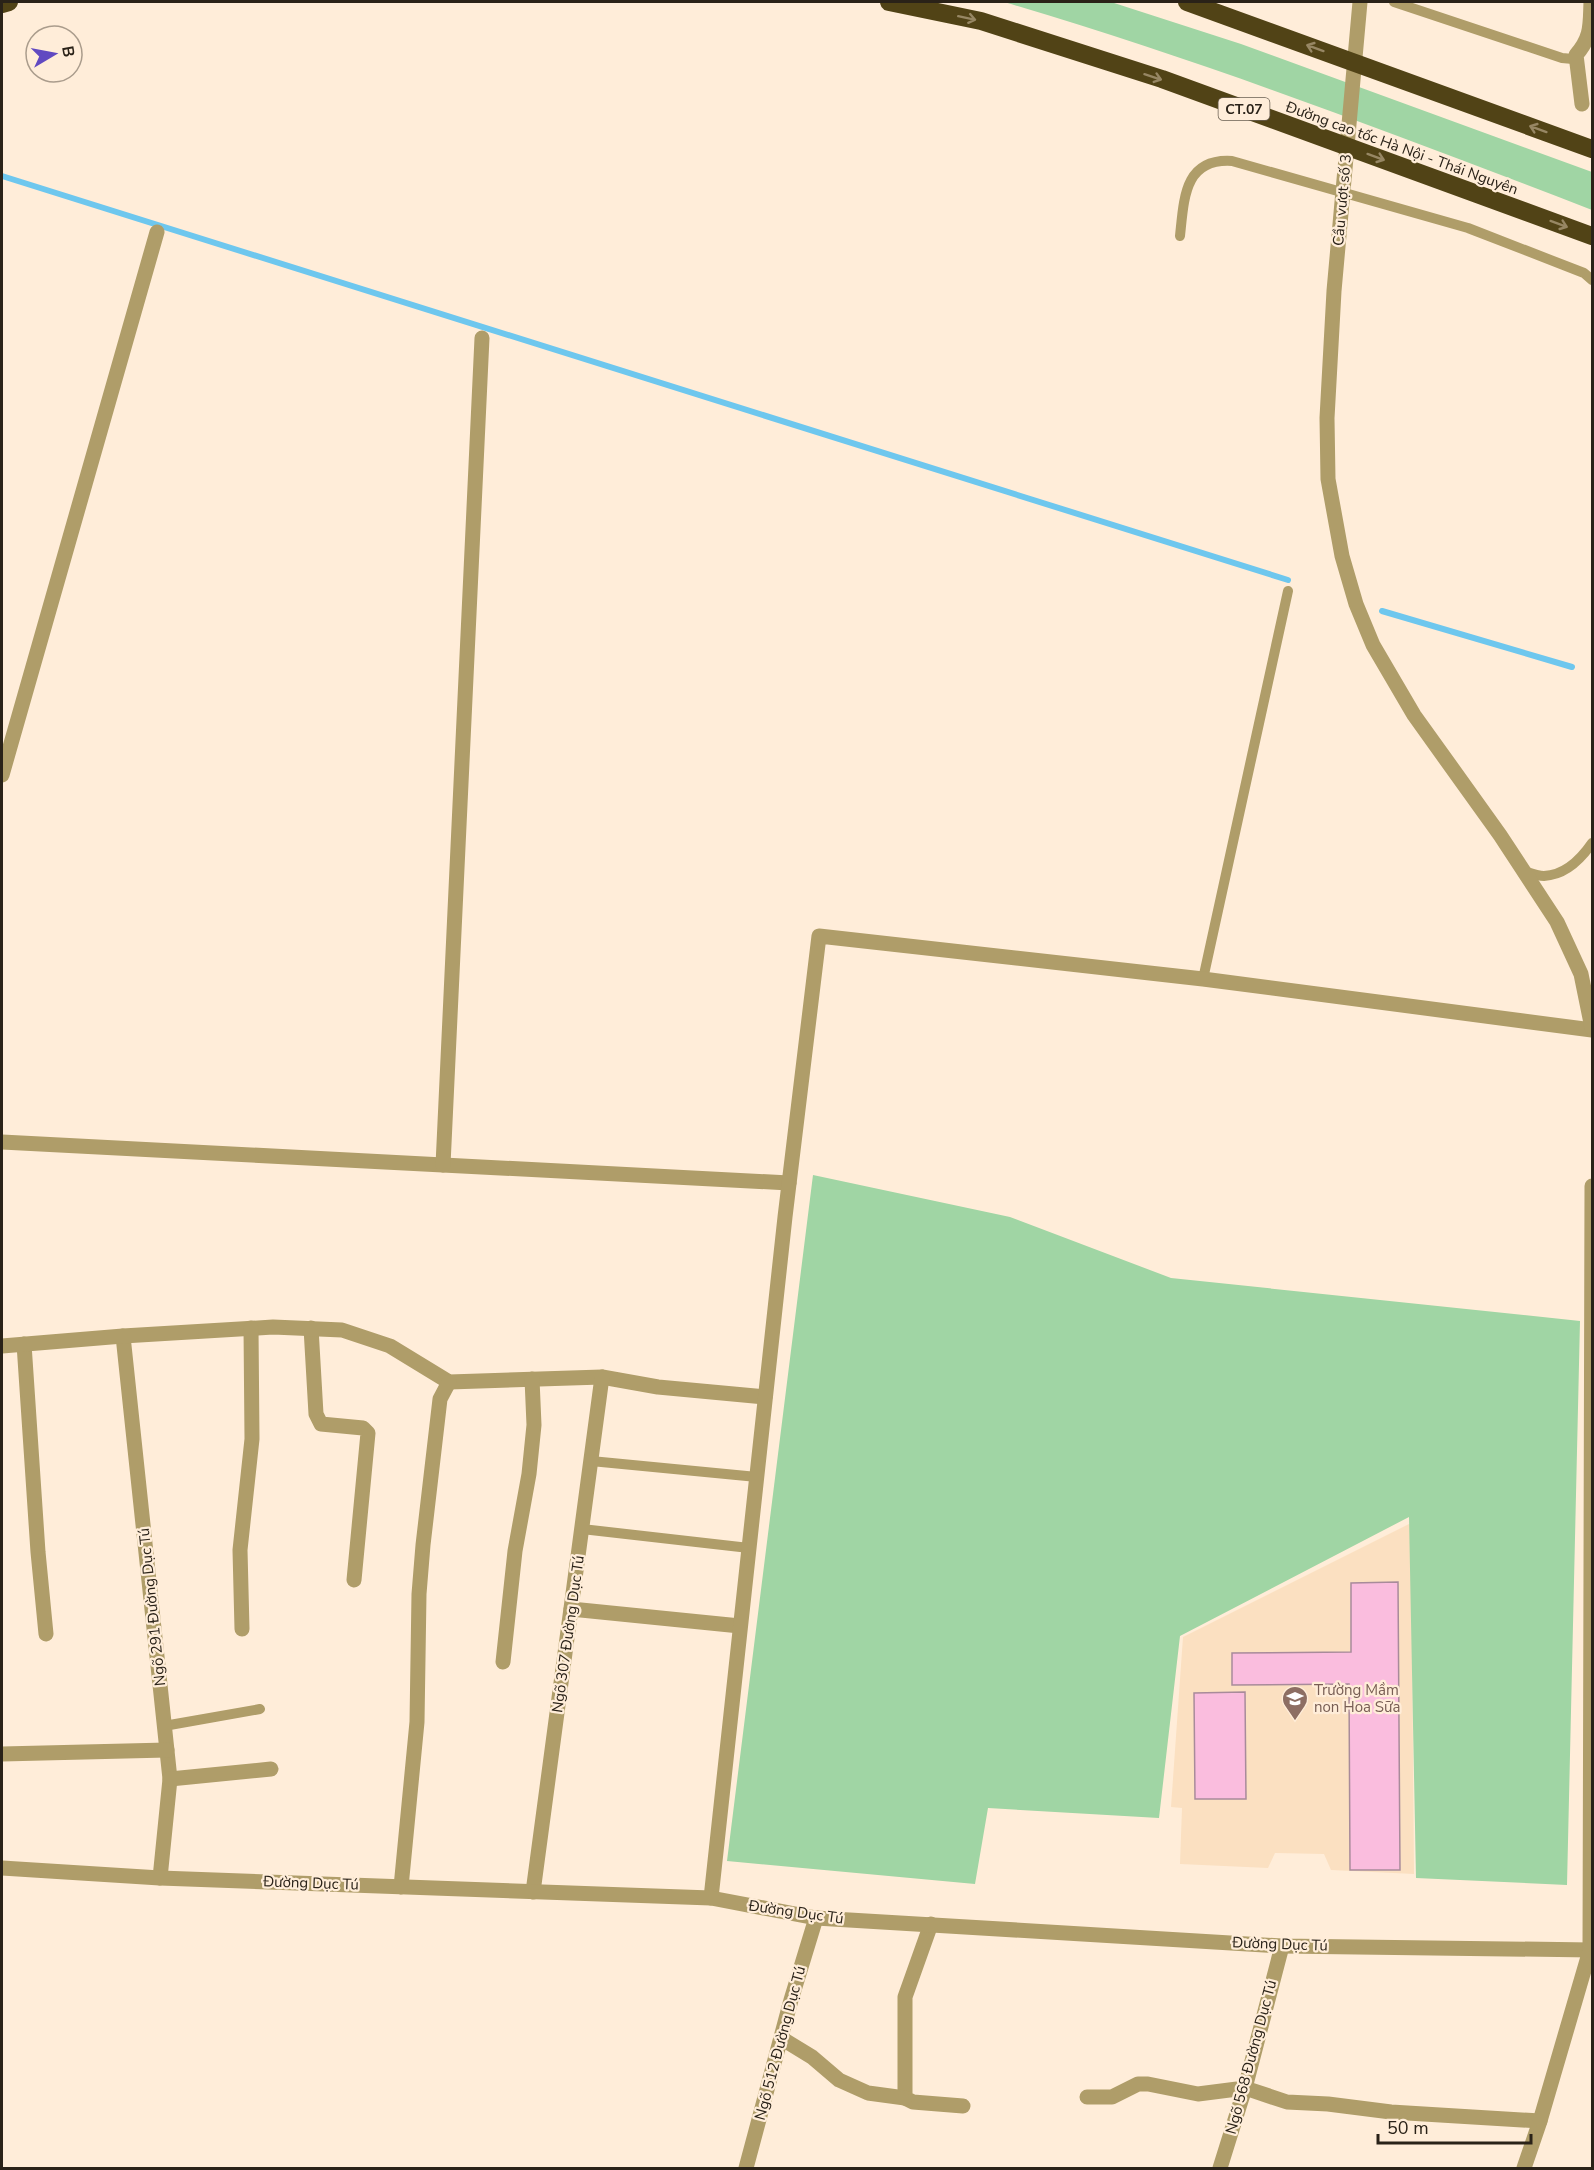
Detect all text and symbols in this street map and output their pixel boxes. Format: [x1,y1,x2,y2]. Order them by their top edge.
one-way arrow [957,13,976,24]
north arrow [24,24,84,84]
one-way arrow [1306,42,1325,53]
text: B [56,44,80,59]
one-way arrow [1143,72,1162,83]
street label: Đường cao tốc Hà Nội - Thái Nguyên [1282,96,1521,199]
road number: CT.07 [1218,98,1270,120]
one-way arrow [1529,123,1547,134]
street label: Cầu vượt số 3 [1328,153,1356,247]
one-way arrow [1366,153,1385,164]
one-way arrow [1549,220,1568,231]
street label: Ngõ 291 Đường Dục Tú [134,1527,170,1687]
street label: Ngõ 307 Đường Dục Tú [547,1554,589,1714]
place label: Trường Mầm non Hoa Sữa [1314,1680,1400,1717]
school or university icon: Trường Mầm non Hoa Sữa [1280,1684,1310,1722]
street label: Đường Dục Tú [262,1871,359,1895]
street label: Đường Dục Tú [746,1895,845,1929]
street label: Đường Dục Tú [1231,1932,1328,1956]
street label: Ngõ 512 Đường Dục Tú [750,1964,810,2122]
street label: Ngõ 568 Đường Dục Tú [1221,1978,1281,2136]
scale bar [1378,2107,1531,2145]
text: 50 m [1387,2116,1429,2140]

